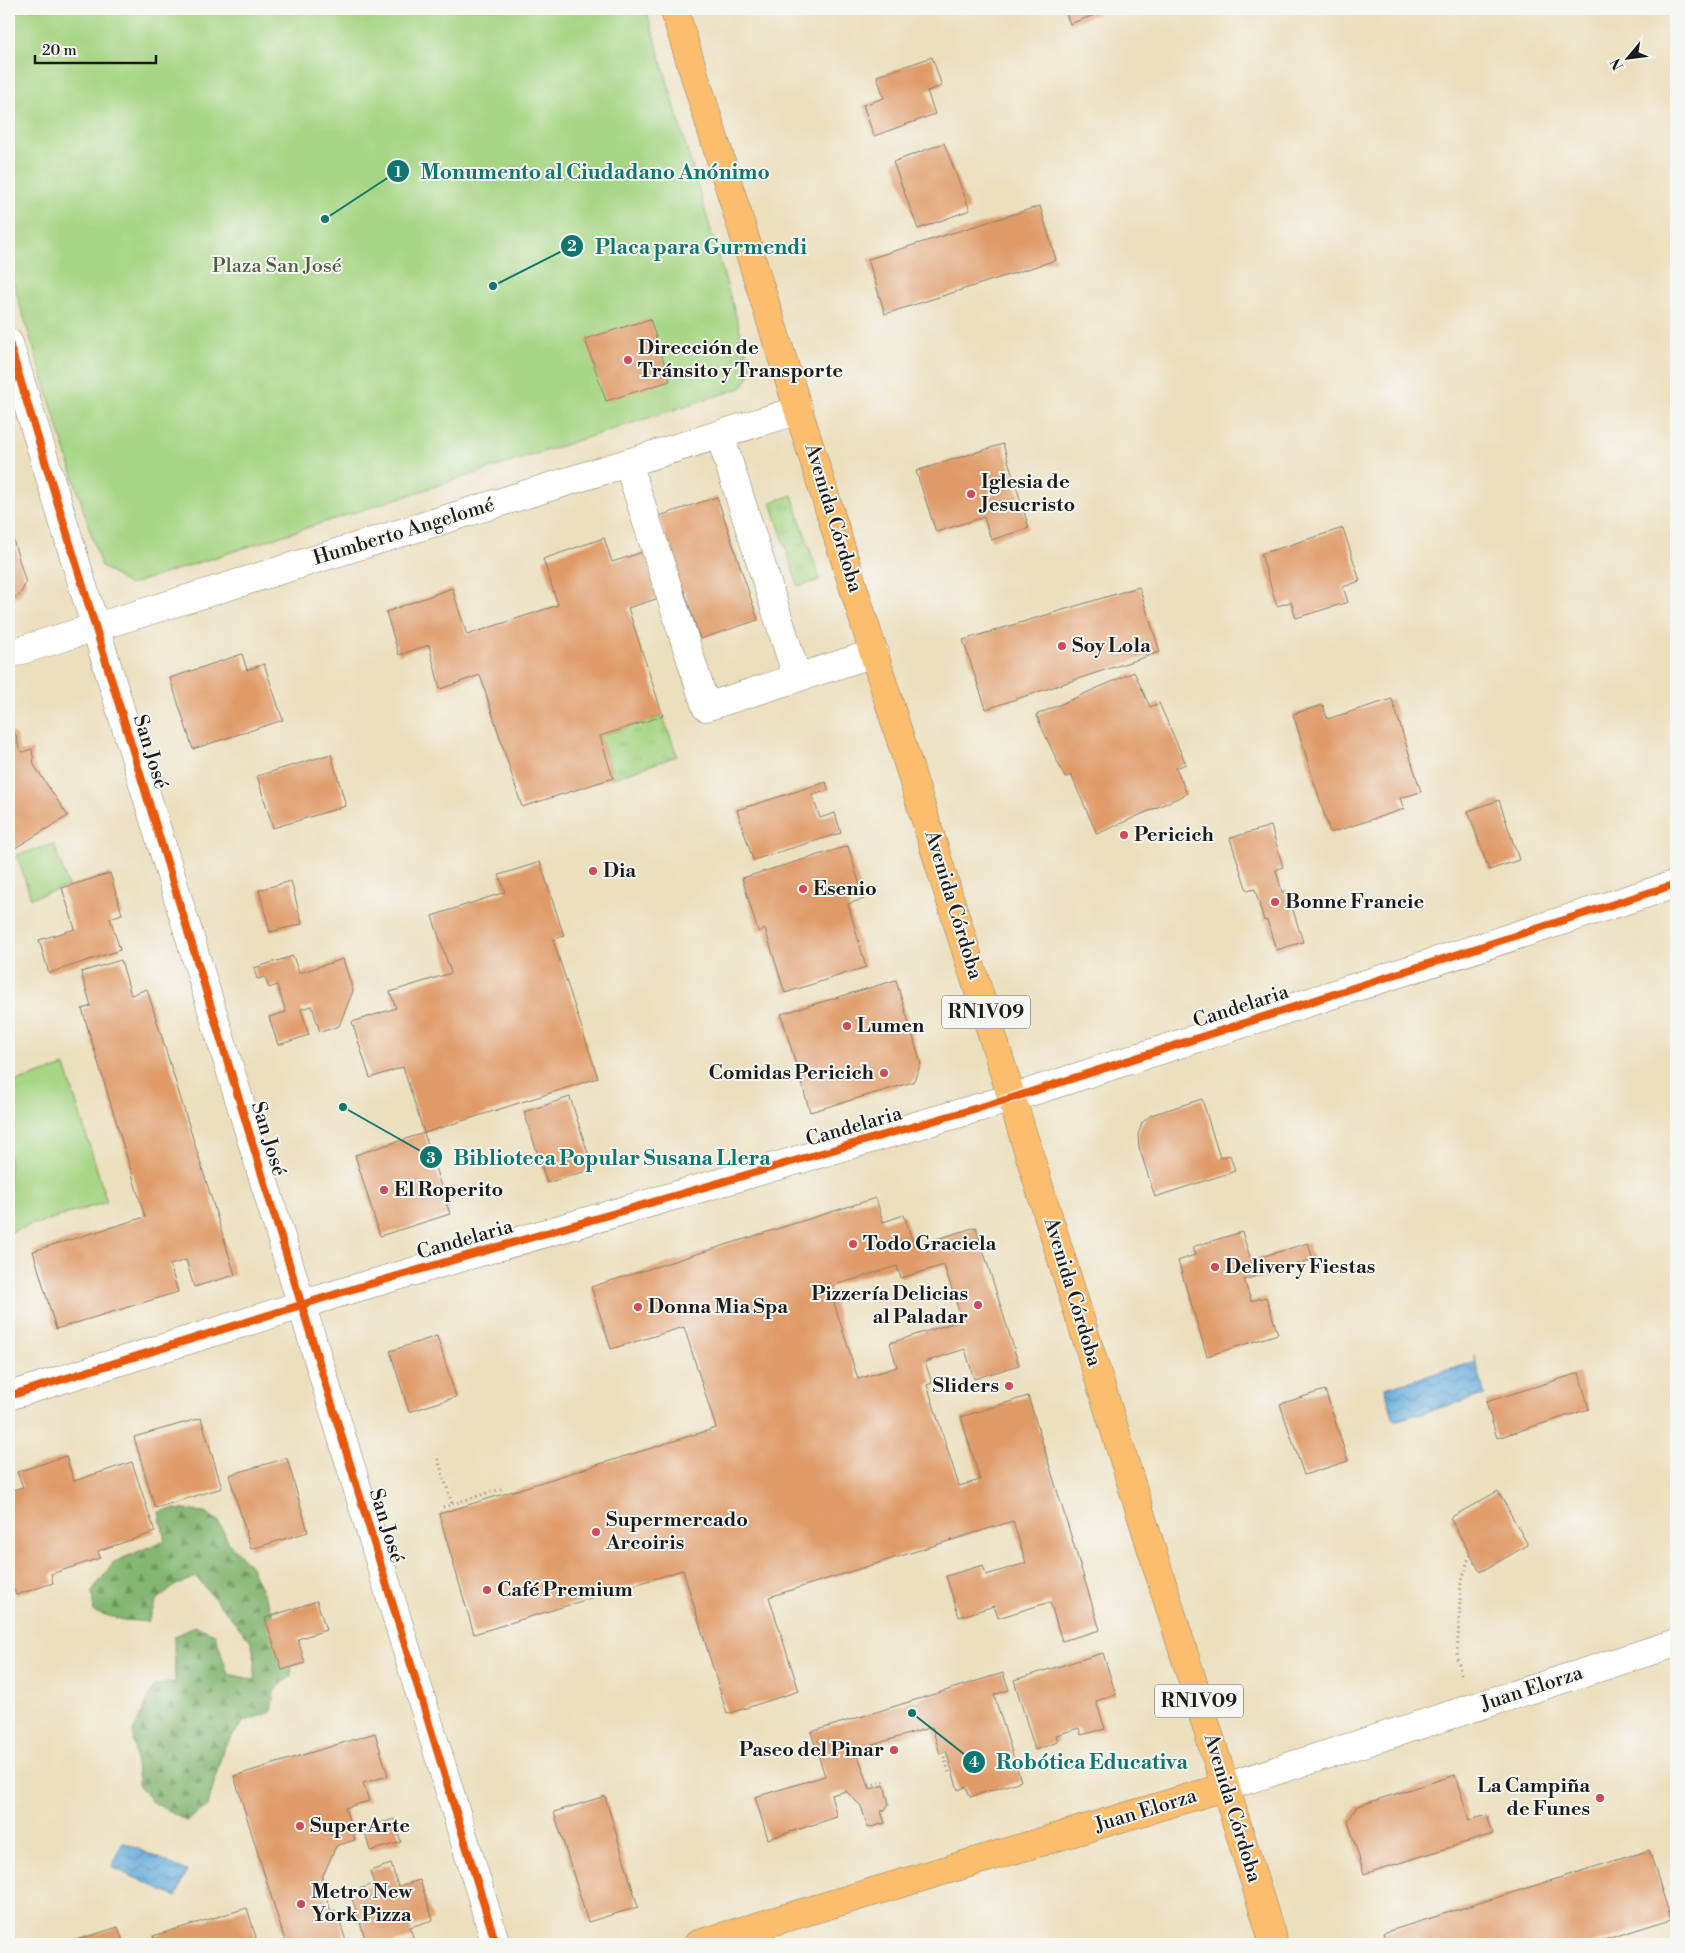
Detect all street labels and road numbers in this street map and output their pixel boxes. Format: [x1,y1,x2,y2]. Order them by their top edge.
street label: Avenida Córdoba [798,440,868,596]
street label: Humberto Angelomé [310,492,498,572]
street label: San José [127,712,173,792]
street label: Avenida Córdoba [918,827,988,983]
street label: Candelaria [1190,980,1293,1034]
road number: RN1V09 [942,996,1030,1028]
street label: San José [245,1099,291,1179]
street label: Candelaria [803,1101,906,1153]
street label: Candelaria [414,1214,517,1266]
street label: Avenida Córdoba [1037,1214,1107,1370]
street label: San José [363,1486,409,1566]
street label: Juan Elorza [1477,1661,1587,1717]
road number: RN1V09 [1155,1684,1243,1718]
street label: Avenida Córdoba [1197,1730,1267,1886]
street label: Juan Elorza [1091,1783,1201,1839]

